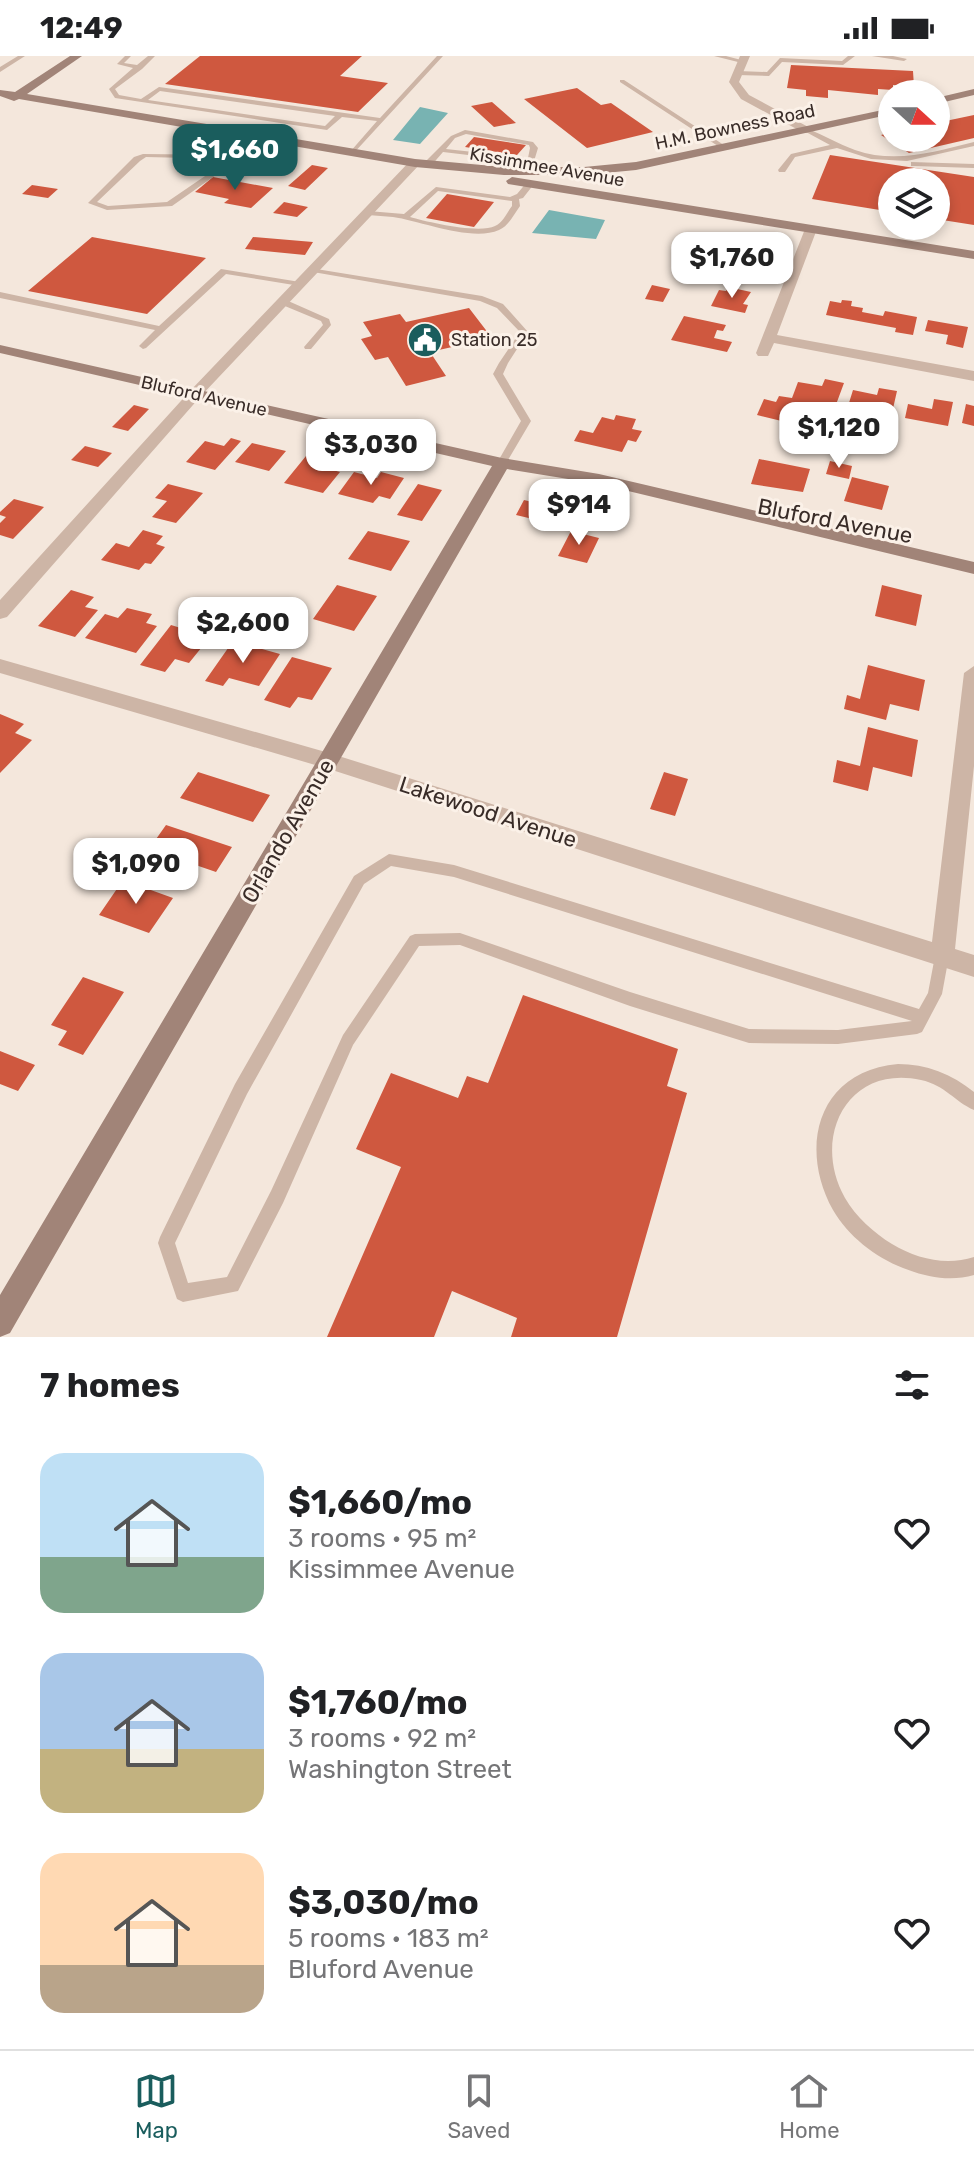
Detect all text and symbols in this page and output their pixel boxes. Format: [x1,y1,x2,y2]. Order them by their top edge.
text: 12:49 [40,10,123,46]
north arrow [878,80,950,152]
map controls [878,80,950,240]
street label: H.M. Bowness Road [653,99,817,155]
pin: $1,660 [170,124,300,192]
text: $1,660 [191,134,279,165]
street label: Kissimmee Avenue [468,143,626,191]
button: layers [878,168,950,240]
pin: $1,760 [667,232,797,300]
text: $1,760 [689,242,775,273]
public building icon: Station 25 [406,321,444,359]
place label: Station 25 [451,329,537,351]
street label: Bluford Avenue [139,371,269,421]
pin: $1,120 [774,402,904,470]
text: $1,120 [797,412,881,443]
pin: $3,030 [306,419,436,487]
text: $3,030 [324,429,418,460]
pin: $914 [532,479,626,547]
text: $914 [547,489,611,520]
street label: Bluford Avenue [755,493,915,549]
pin: $2,600 [178,597,308,665]
text: $2,600 [196,607,290,638]
street label: Orlando Avenue [236,754,340,908]
street label: Lakewood Avenue [396,771,580,853]
pin: $1,090 [71,838,201,906]
text: $1,090 [91,848,181,879]
icon: filters [890,1363,934,1407]
text: 7 homes [40,1365,180,1406]
text: $1,660/mo [288,1482,472,1523]
icon: home [104,1485,200,1581]
icon: heart [890,1511,934,1555]
text: 3 rooms · 95 m² [288,1523,476,1554]
text: Kissimmee Avenue [288,1554,515,1585]
text: $1,760/mo [288,1682,468,1723]
icon: home [104,1685,200,1781]
icon: heart [890,1711,934,1755]
text: 3 rooms · 92 m² [288,1723,476,1754]
text: Washington Street [288,1754,512,1785]
text: $3,030/mo [288,1882,479,1923]
icon: home [104,1885,200,1981]
icon: heart [890,1911,934,1955]
text: 5 rooms · 183 m² [288,1923,489,1954]
text: Bluford Avenue [288,1954,474,1985]
tab: Map [134,2069,178,2144]
tab: Saved [447,2069,510,2144]
tab: Home [779,2069,839,2144]

